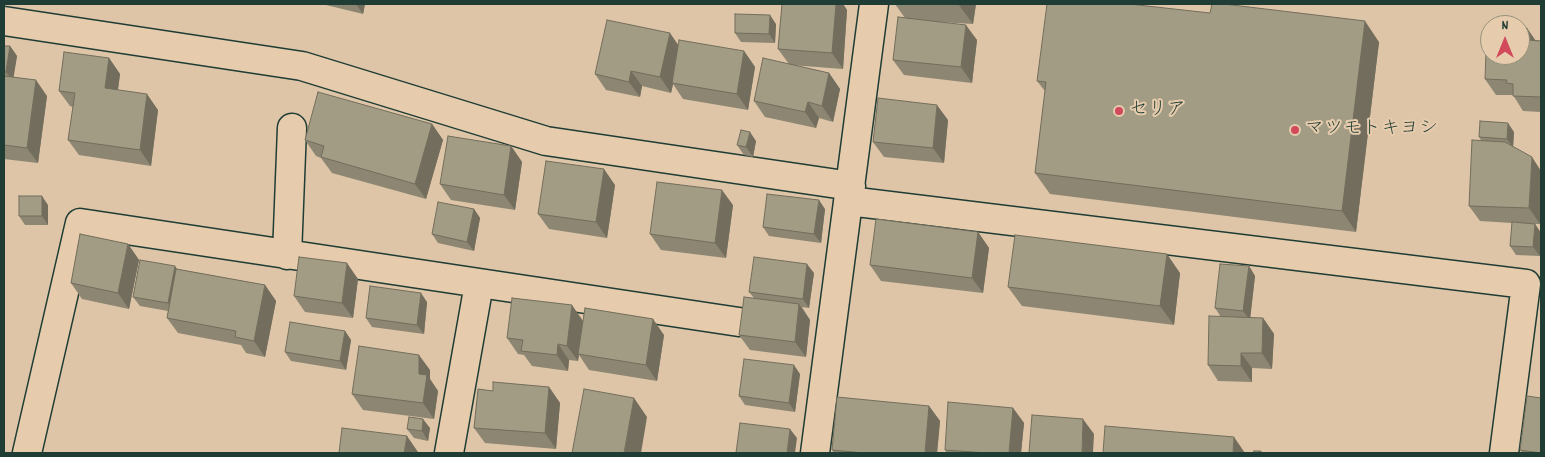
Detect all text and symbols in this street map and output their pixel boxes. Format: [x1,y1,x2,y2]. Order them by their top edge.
north arrow [1480,15,1530,65]
text: N [1502,16,1508,36]
place label: セリア [1129,100,1186,122]
marker: セリア [1113,105,1125,117]
place label: マツモトキヨシ [1305,119,1438,141]
marker: マツモトキヨシ [1289,124,1301,136]

